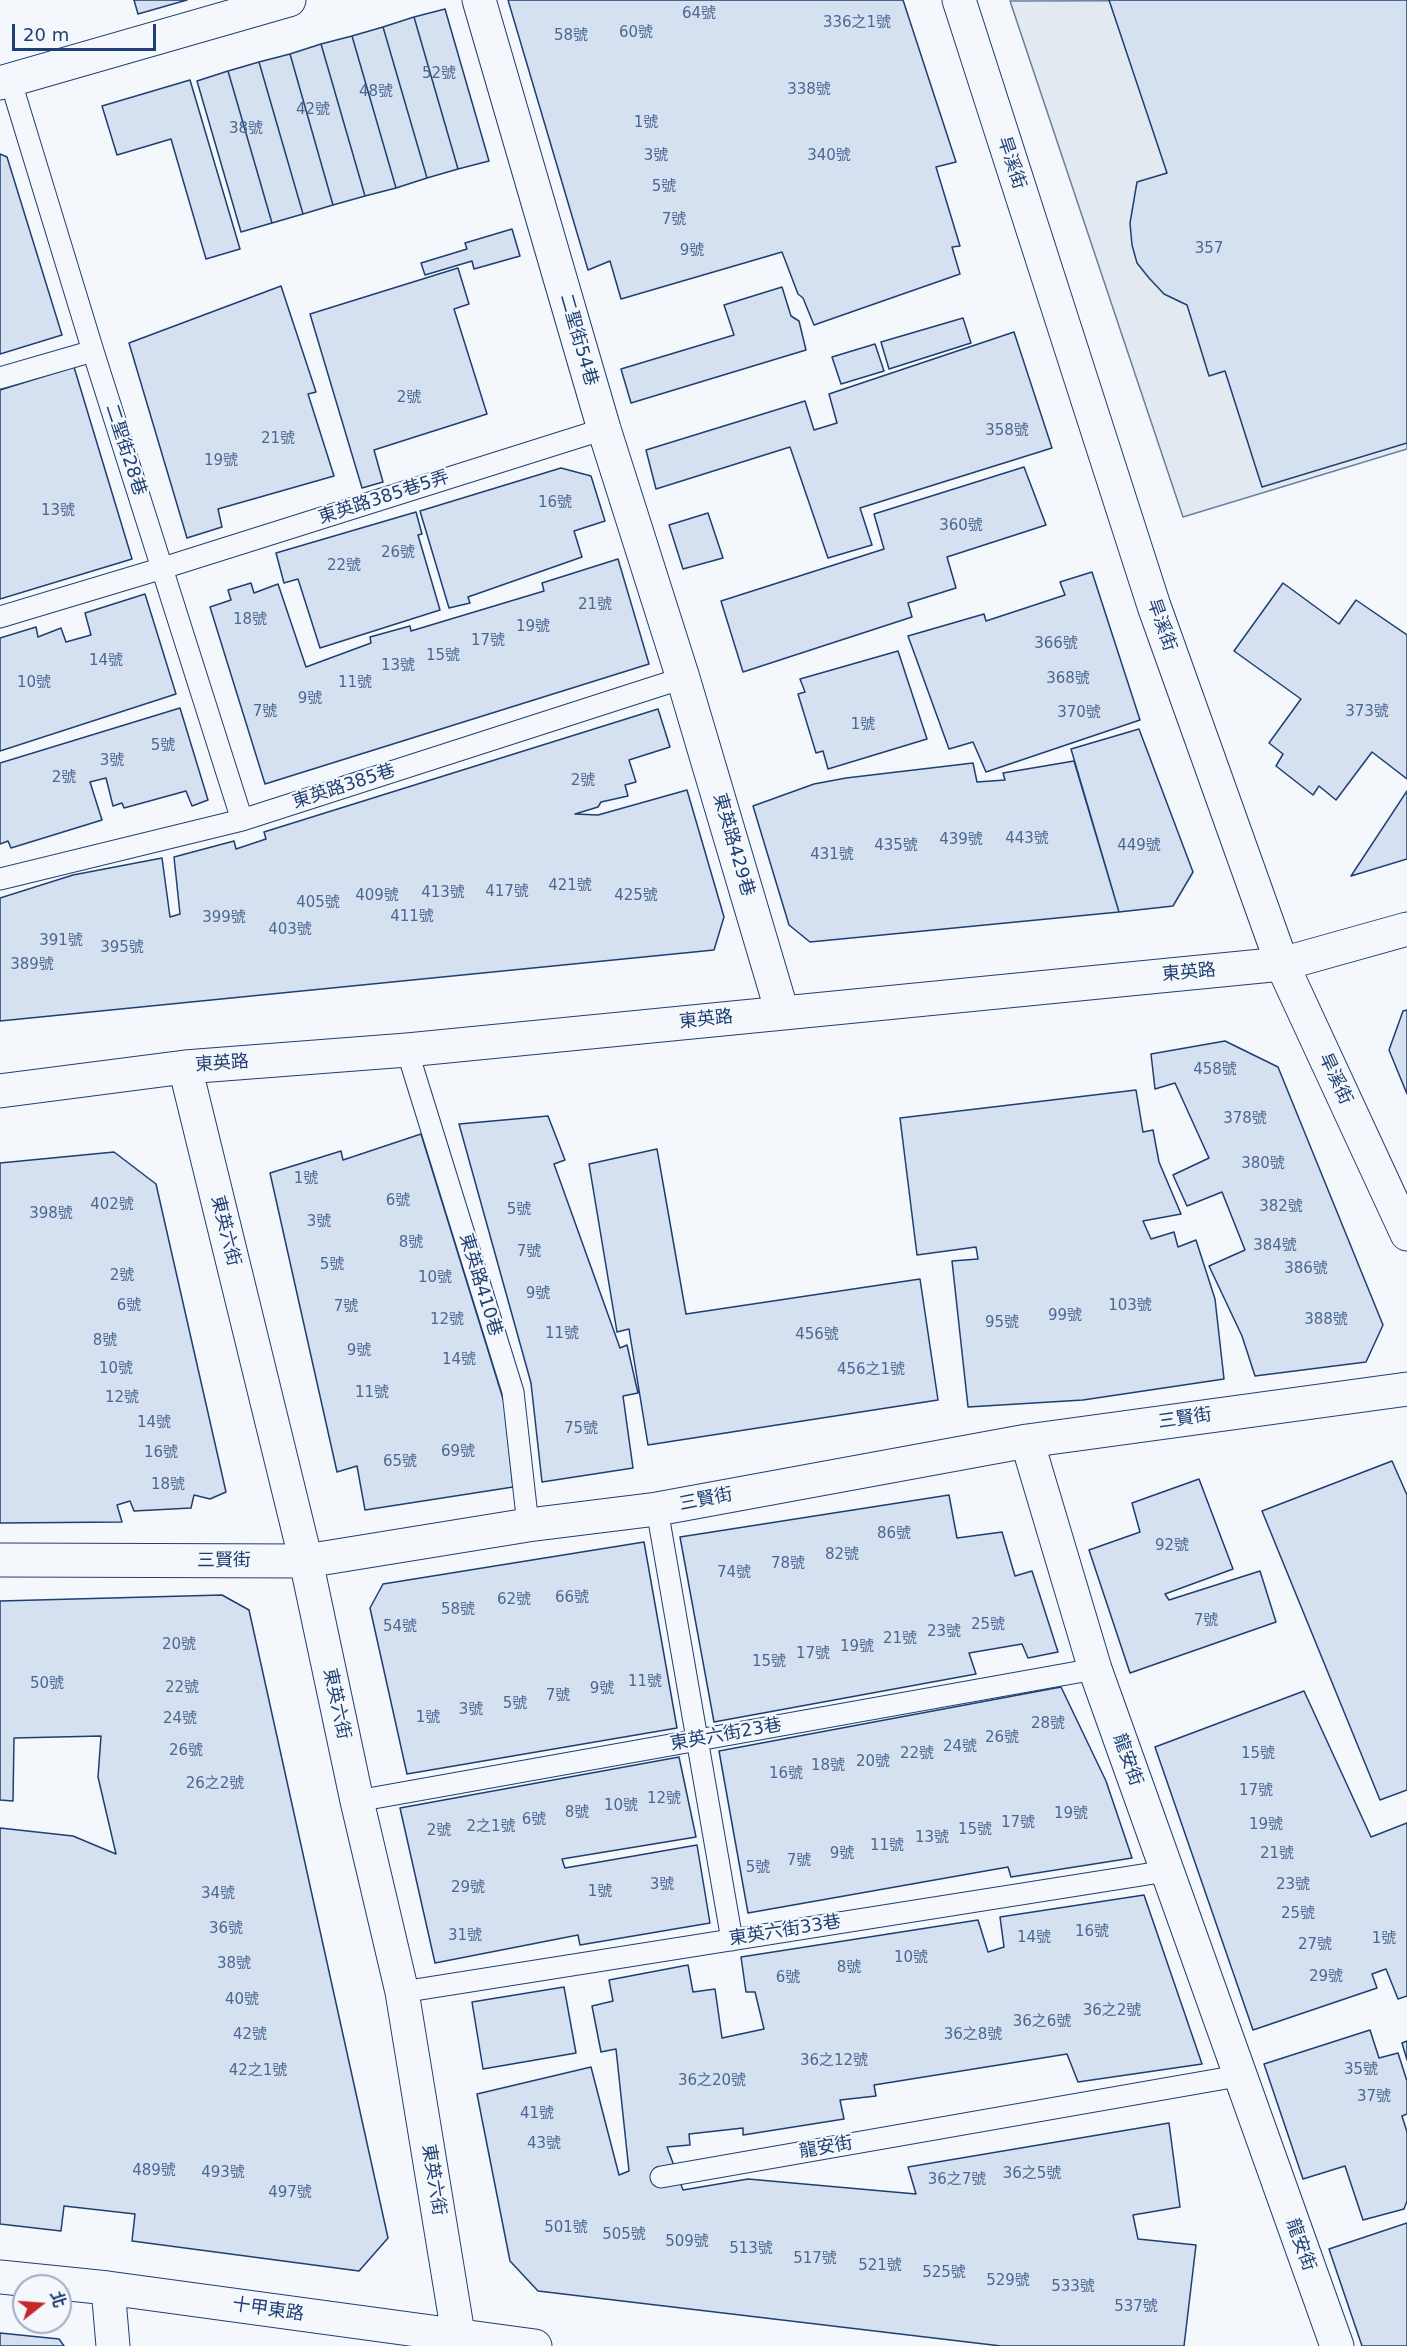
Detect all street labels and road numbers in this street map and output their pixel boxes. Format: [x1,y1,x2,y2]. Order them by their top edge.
street label: 旱溪街 [992,134,1030,192]
street label: 二聖街54巷 [555,291,601,389]
street label: 二聖街28巷 [100,402,150,498]
street label: 東英路385巷5弄 [316,467,452,529]
street label: 旱溪街 [1142,596,1180,654]
street label: 東英路385巷 [290,760,398,814]
street label: 東英路429巷 [708,791,758,899]
street label: 東英路 [1161,960,1217,986]
street label: 東英路 [678,1006,734,1034]
street label: 旱溪街 [1314,1050,1356,1108]
street label: 東英路 [194,1051,250,1077]
street label: 東英六街 [206,1193,244,1269]
street label: 東英路410巷 [454,1231,506,1339]
street label: 三賢街 [1157,1405,1213,1433]
street label: 三賢街 [677,1484,735,1516]
street label: 三賢街 [197,1550,251,1572]
street label: 東英六街 [318,1667,354,1741]
street label: 東英六街23巷 [669,1715,783,1755]
street label: 龍安街 [1108,1731,1146,1789]
street label: 東英六街33巷 [728,1912,842,1950]
street label: 龍安街 [798,2133,854,2163]
street label: 東英六街 [417,2143,449,2217]
street label: 龍安街 [1281,2216,1319,2274]
street label: 十甲東路 [231,2294,305,2326]

